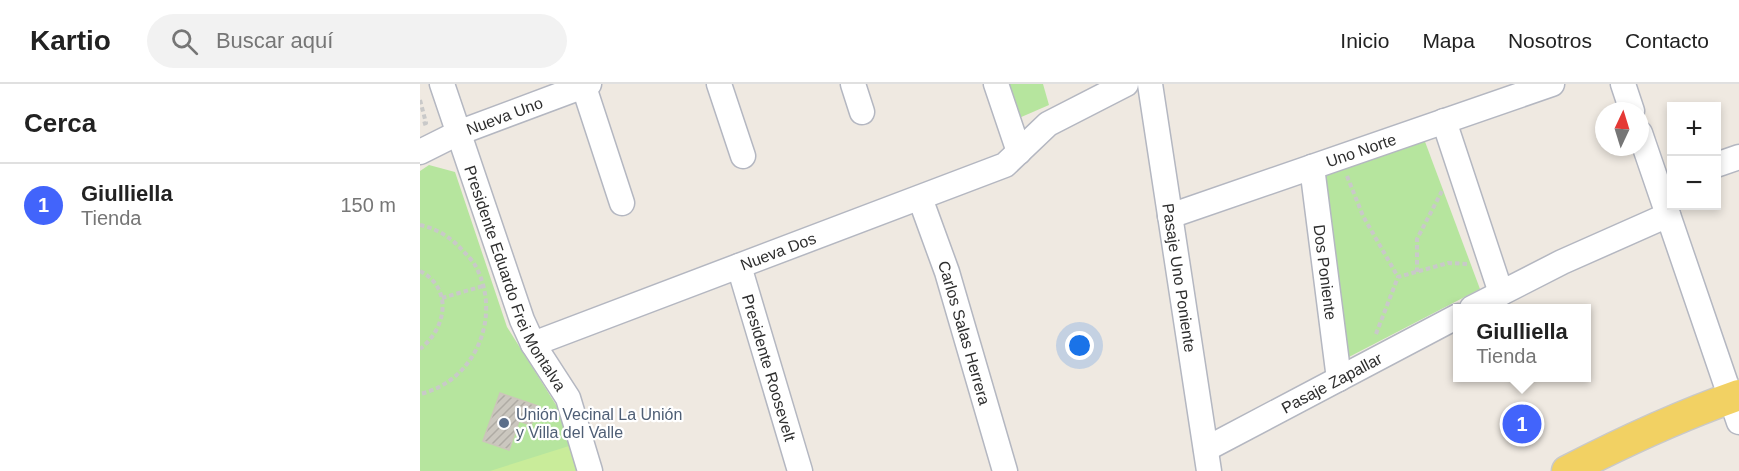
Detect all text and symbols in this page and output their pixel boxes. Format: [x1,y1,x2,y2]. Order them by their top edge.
search box [147,14,567,68]
text: Kartio [30,25,111,56]
icon: search [168,25,201,58]
text: Buscar aquí [216,28,333,53]
text: Inicio [1340,29,1389,52]
text: Mapa [1422,29,1475,52]
text: Nosotros [1508,29,1592,52]
text: Contacto [1625,29,1709,52]
street label: Nueva Uno [464,94,545,138]
north arrow [1595,102,1649,156]
map controls [1667,102,1721,210]
button: + [1667,102,1721,156]
text: Cerca [24,108,96,138]
street label: Uno Norte [1324,130,1398,170]
button: − [1667,156,1721,210]
street label: Presidente Eduardo Frei Montalva [462,163,570,394]
text: Giulliella [81,181,173,206]
text: 1 [38,194,49,216]
text: 150 m [340,194,396,216]
street label: Pasaje Uno Poniente [1160,202,1199,354]
text: Tienda [81,207,141,229]
street label: Dos Poniente [1311,223,1340,321]
street label: Nueva Dos [738,229,818,273]
street label: Carlos Salas Herrera [935,258,994,407]
street label: Presidente Roosevelt [739,292,799,443]
popup [1453,304,1591,382]
text: Giulliella [1476,319,1568,344]
your location [1065,331,1094,360]
text: Tienda [1476,345,1537,367]
street label: Pasaje Zapallar [1278,349,1385,416]
pin: 1 [1502,402,1542,446]
place label: Unión Vecinal La Unión y Villa del Valle [516,406,682,441]
marker: Unión Vecinal La Unión y Villa del Valle [497,416,511,430]

